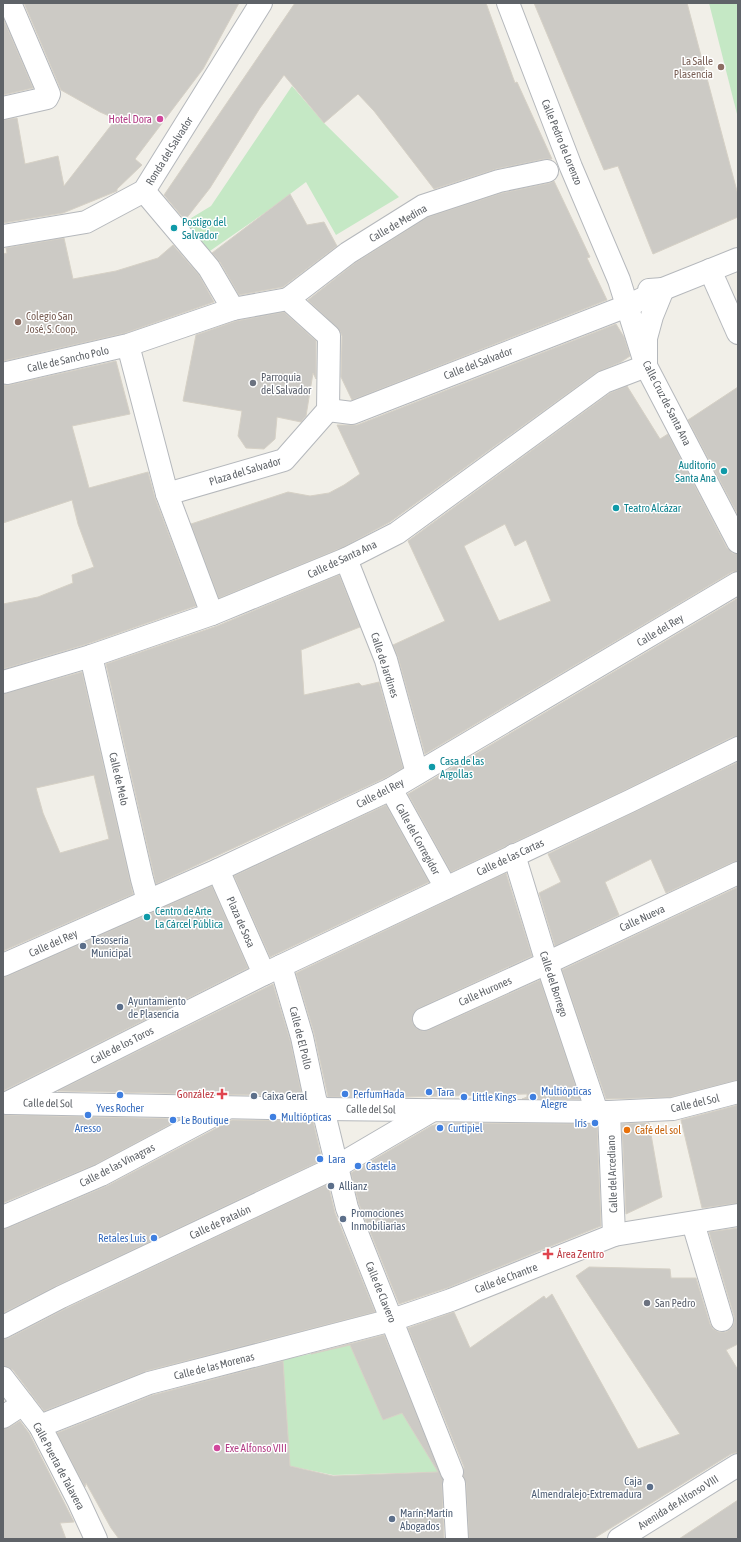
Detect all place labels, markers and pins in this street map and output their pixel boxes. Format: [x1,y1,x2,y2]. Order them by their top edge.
place label: La Salle Plasencia [674,55,713,80]
marker: La Salle Plasencia [716,62,726,72]
place label: Hotel Dora [108,113,152,125]
marker: Hotel Dora [155,114,165,124]
place label: Postigo del Salvador [182,216,226,241]
marker: Postigo del Salvador [169,223,179,233]
place label: Colegio San José, S. Coop. [26,310,78,335]
marker: Colegio San José, S. Coop. [13,317,23,327]
place label: Parroquia del Salvador [261,371,312,396]
marker: Parroquia del Salvador [248,378,258,388]
place label: Auditorio Santa Ana [675,459,716,484]
marker: Auditorio Santa Ana [719,466,729,476]
place label: Teatro Alcázar [624,502,682,514]
marker: Teatro Alcázar [611,503,621,513]
place label: Casa de las Argollas [440,755,484,780]
marker: Casa de las Argollas [427,762,437,772]
place label: Centro de Arte La Cárcel Pública [155,905,223,930]
marker: Centro de Arte La Cárcel Pública [142,912,152,922]
place label: Tesosería Municipal [91,934,131,959]
marker: Tesosería Municipal [78,941,88,951]
place label: Ayuntamiento de Plasencia [128,995,186,1020]
marker: Ayuntamiento de Plasencia [115,1002,125,1012]
place label: Multiópticas Alegre [541,1085,592,1110]
place label: Tara [437,1086,454,1098]
marker: Tara [424,1087,434,1097]
place label: González [177,1088,214,1100]
place label: PerfumHada [353,1088,405,1100]
marker: González [217,1089,227,1099]
marker: PerfumHada [340,1089,350,1099]
marker: Yves Rocher [115,1090,125,1100]
place label: Caixa Geral [262,1090,308,1102]
marker: Caixa Geral [249,1091,259,1101]
place label: Little Kings [472,1091,516,1103]
marker: Little Kings [459,1092,469,1102]
marker: Multiópticas Alegre [528,1092,538,1102]
place label: Yves Rocher [96,1102,145,1114]
marker: Aresso [83,1110,93,1120]
place label: Multiópticas [281,1111,332,1123]
marker: Multiópticas [268,1112,278,1122]
place label: Le Boutique [181,1114,229,1126]
marker: Le Boutique [168,1115,178,1125]
place label: Iris [575,1117,587,1129]
marker: Iris [590,1118,600,1128]
place label: Aresso [75,1122,101,1134]
place label: Curtipiel [448,1122,483,1134]
marker: Curtipiel [435,1123,445,1133]
place label: Café del sol [635,1124,681,1136]
marker: Café del sol [622,1125,632,1135]
place label: Lara [328,1153,346,1165]
marker: Lara [315,1154,325,1164]
place label: Castela [366,1160,396,1172]
marker: Castela [353,1161,363,1171]
place label: Allianz [339,1180,367,1192]
marker: Allianz [326,1181,336,1191]
place label: Promociones Inmobiliarias [351,1207,405,1232]
marker: Promociones Inmobiliarias [338,1214,348,1224]
place label: Retales Luis [98,1232,146,1244]
marker: Retales Luis [149,1233,159,1243]
marker: Área Zentro [542,1248,554,1260]
place label: Área Zentro [557,1248,604,1260]
place label: San Pedro [655,1297,695,1309]
marker: San Pedro [642,1298,652,1308]
place label: Exe Alfonso VIII [225,1442,287,1454]
marker: Exe Alfonso VIII [212,1443,222,1453]
place label: Caja Almendralejo-Extremadura [532,1475,642,1500]
marker: Caja Almendralejo-Extremadura [645,1482,655,1492]
place label: Marín-Martín Abogados [400,1507,453,1532]
marker: Marín-Martín Abogados [387,1514,397,1524]

